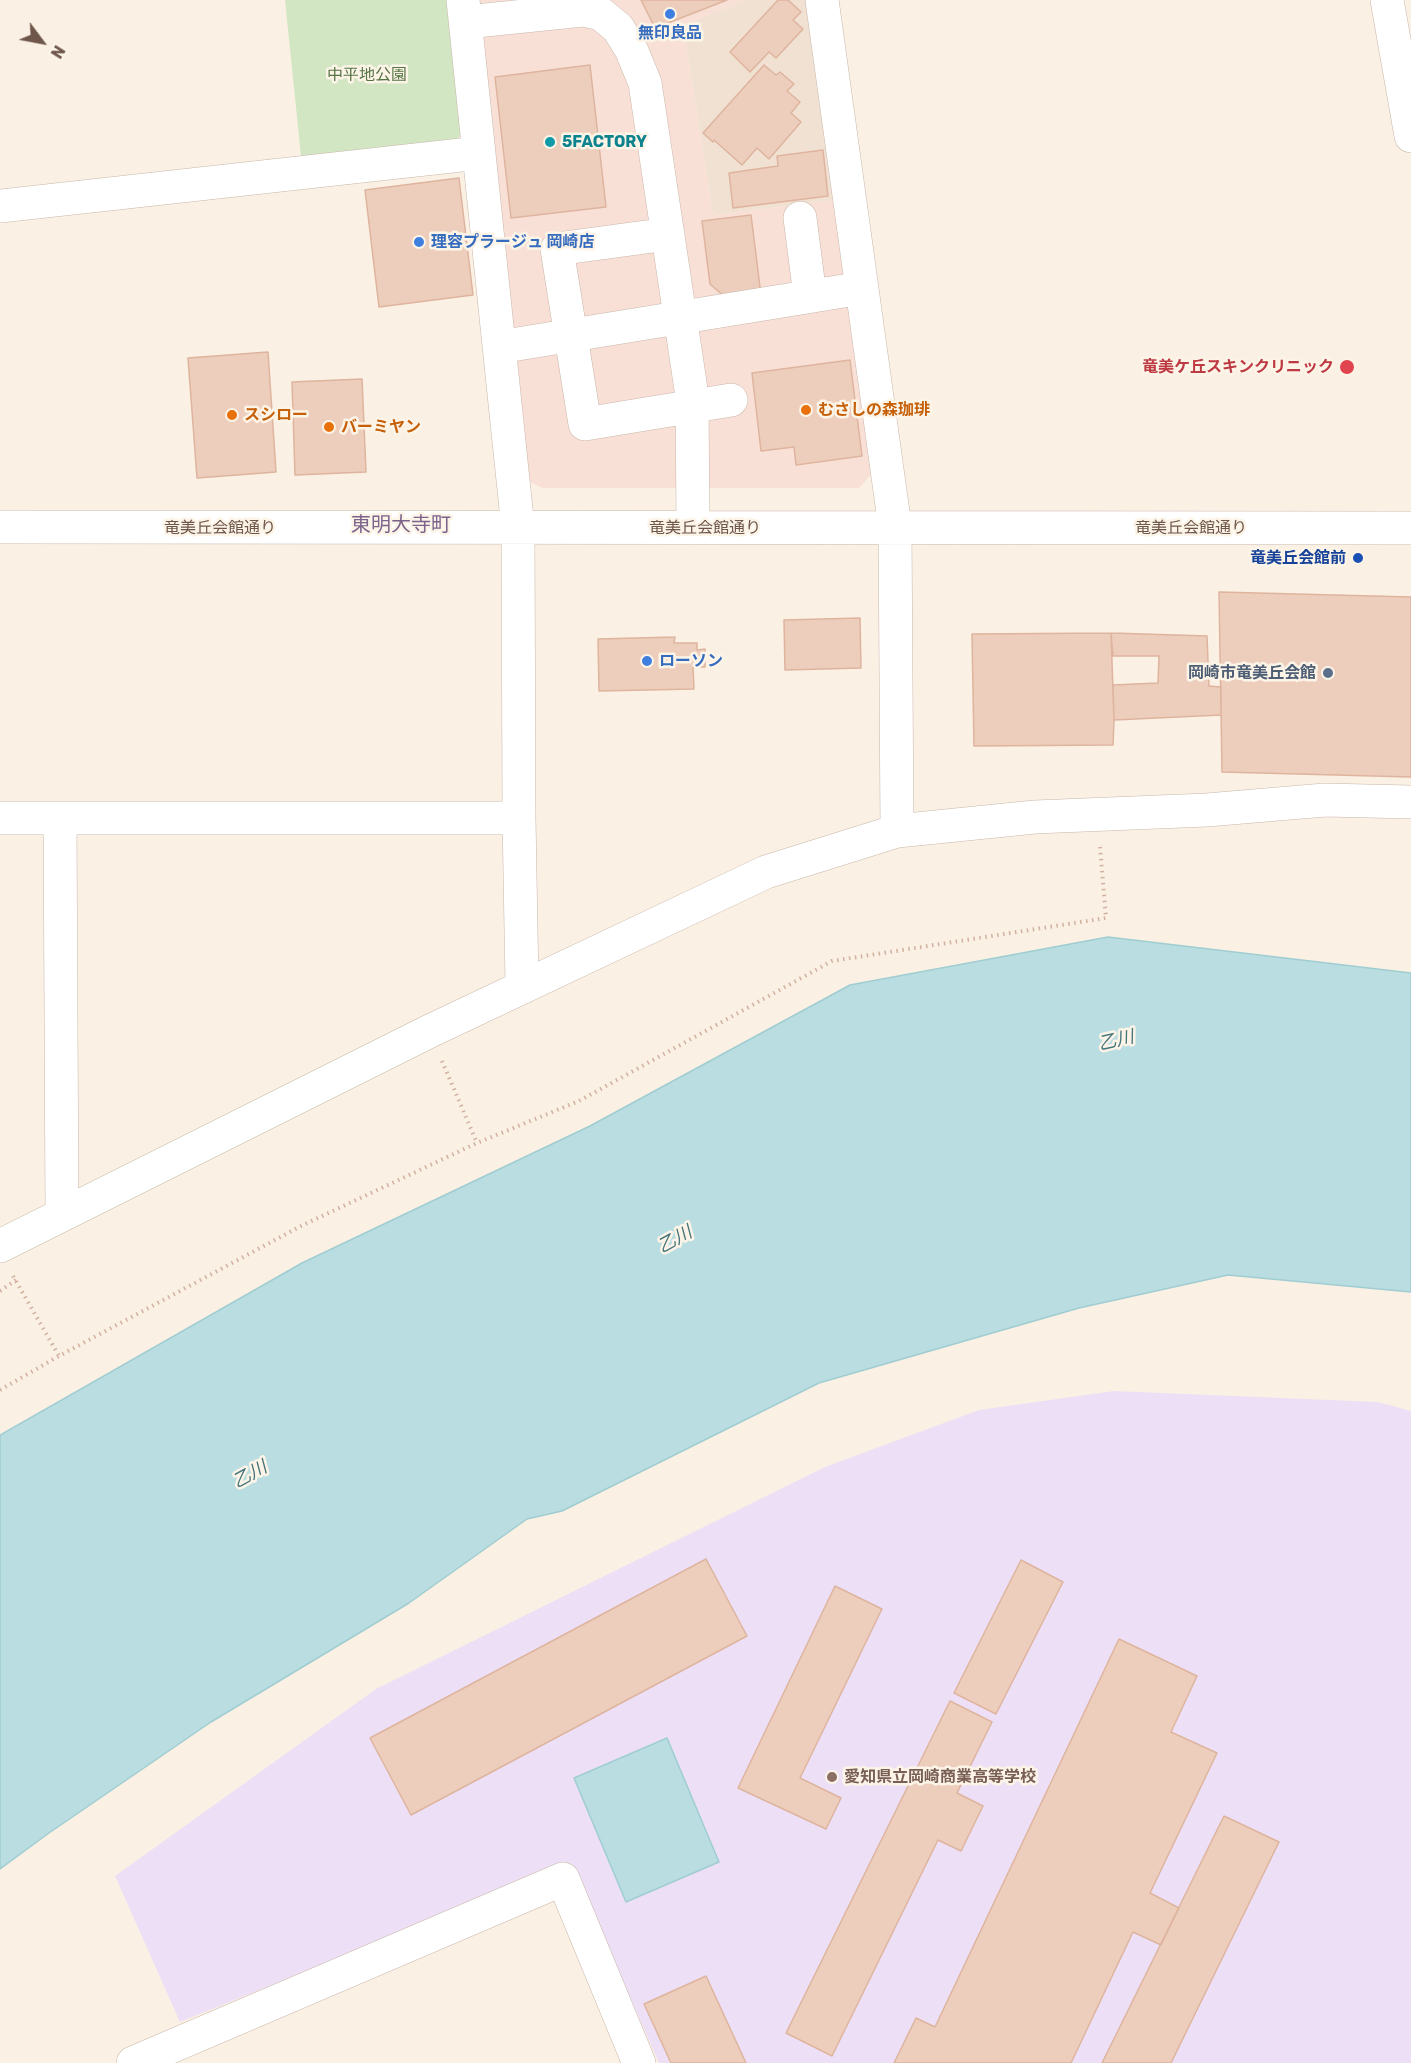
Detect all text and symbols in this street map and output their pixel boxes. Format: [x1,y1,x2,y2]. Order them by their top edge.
marker: 無印良品 [663,7,677,21]
north arrow [12,12,72,72]
place label: 無印良品 [638,23,702,43]
text: N [47,42,69,62]
park label: 中平地公園 [327,65,407,85]
place label: 5FACTORY [562,132,647,152]
marker: 5FACTORY [543,135,557,149]
place label: 理容プラージュ 岡崎店 [431,232,594,252]
marker: 理容プラージュ 岡崎店 [412,235,426,249]
place label: 竜美ケ丘スキンクリニック [1142,357,1334,377]
marker: 竜美ケ丘スキンクリニック [1338,358,1356,376]
place label: むさしの森珈琲 [818,400,930,420]
marker: むさしの森珈琲 [799,403,813,417]
place label: スシロー [244,405,308,425]
marker: スシロー [225,408,239,422]
place label: バーミヤン [341,417,421,437]
marker: バーミヤン [322,420,336,434]
district label: 東明大寺町 [351,513,451,537]
street label: 竜美丘会館通り [164,518,276,538]
street label: 竜美丘会館通り [649,518,761,538]
street label: 竜美丘会館通り [1135,518,1247,538]
place label: 竜美丘会館前 [1250,548,1346,568]
marker: 竜美丘会館前 [1351,551,1365,565]
place label: ローソン [659,651,723,671]
marker: ローソン [640,654,654,668]
place label: 岡崎市竜美丘会館 [1188,663,1316,683]
marker: 岡崎市竜美丘会館 [1321,666,1335,680]
water label: 乙川 [1096,1026,1136,1056]
water label: 乙川 [654,1222,696,1258]
water label: 乙川 [229,1457,271,1493]
place label: 愛知県立岡崎商業高等学校 [844,1767,1036,1787]
marker: 愛知県立岡崎商業高等学校 [825,1770,839,1784]

